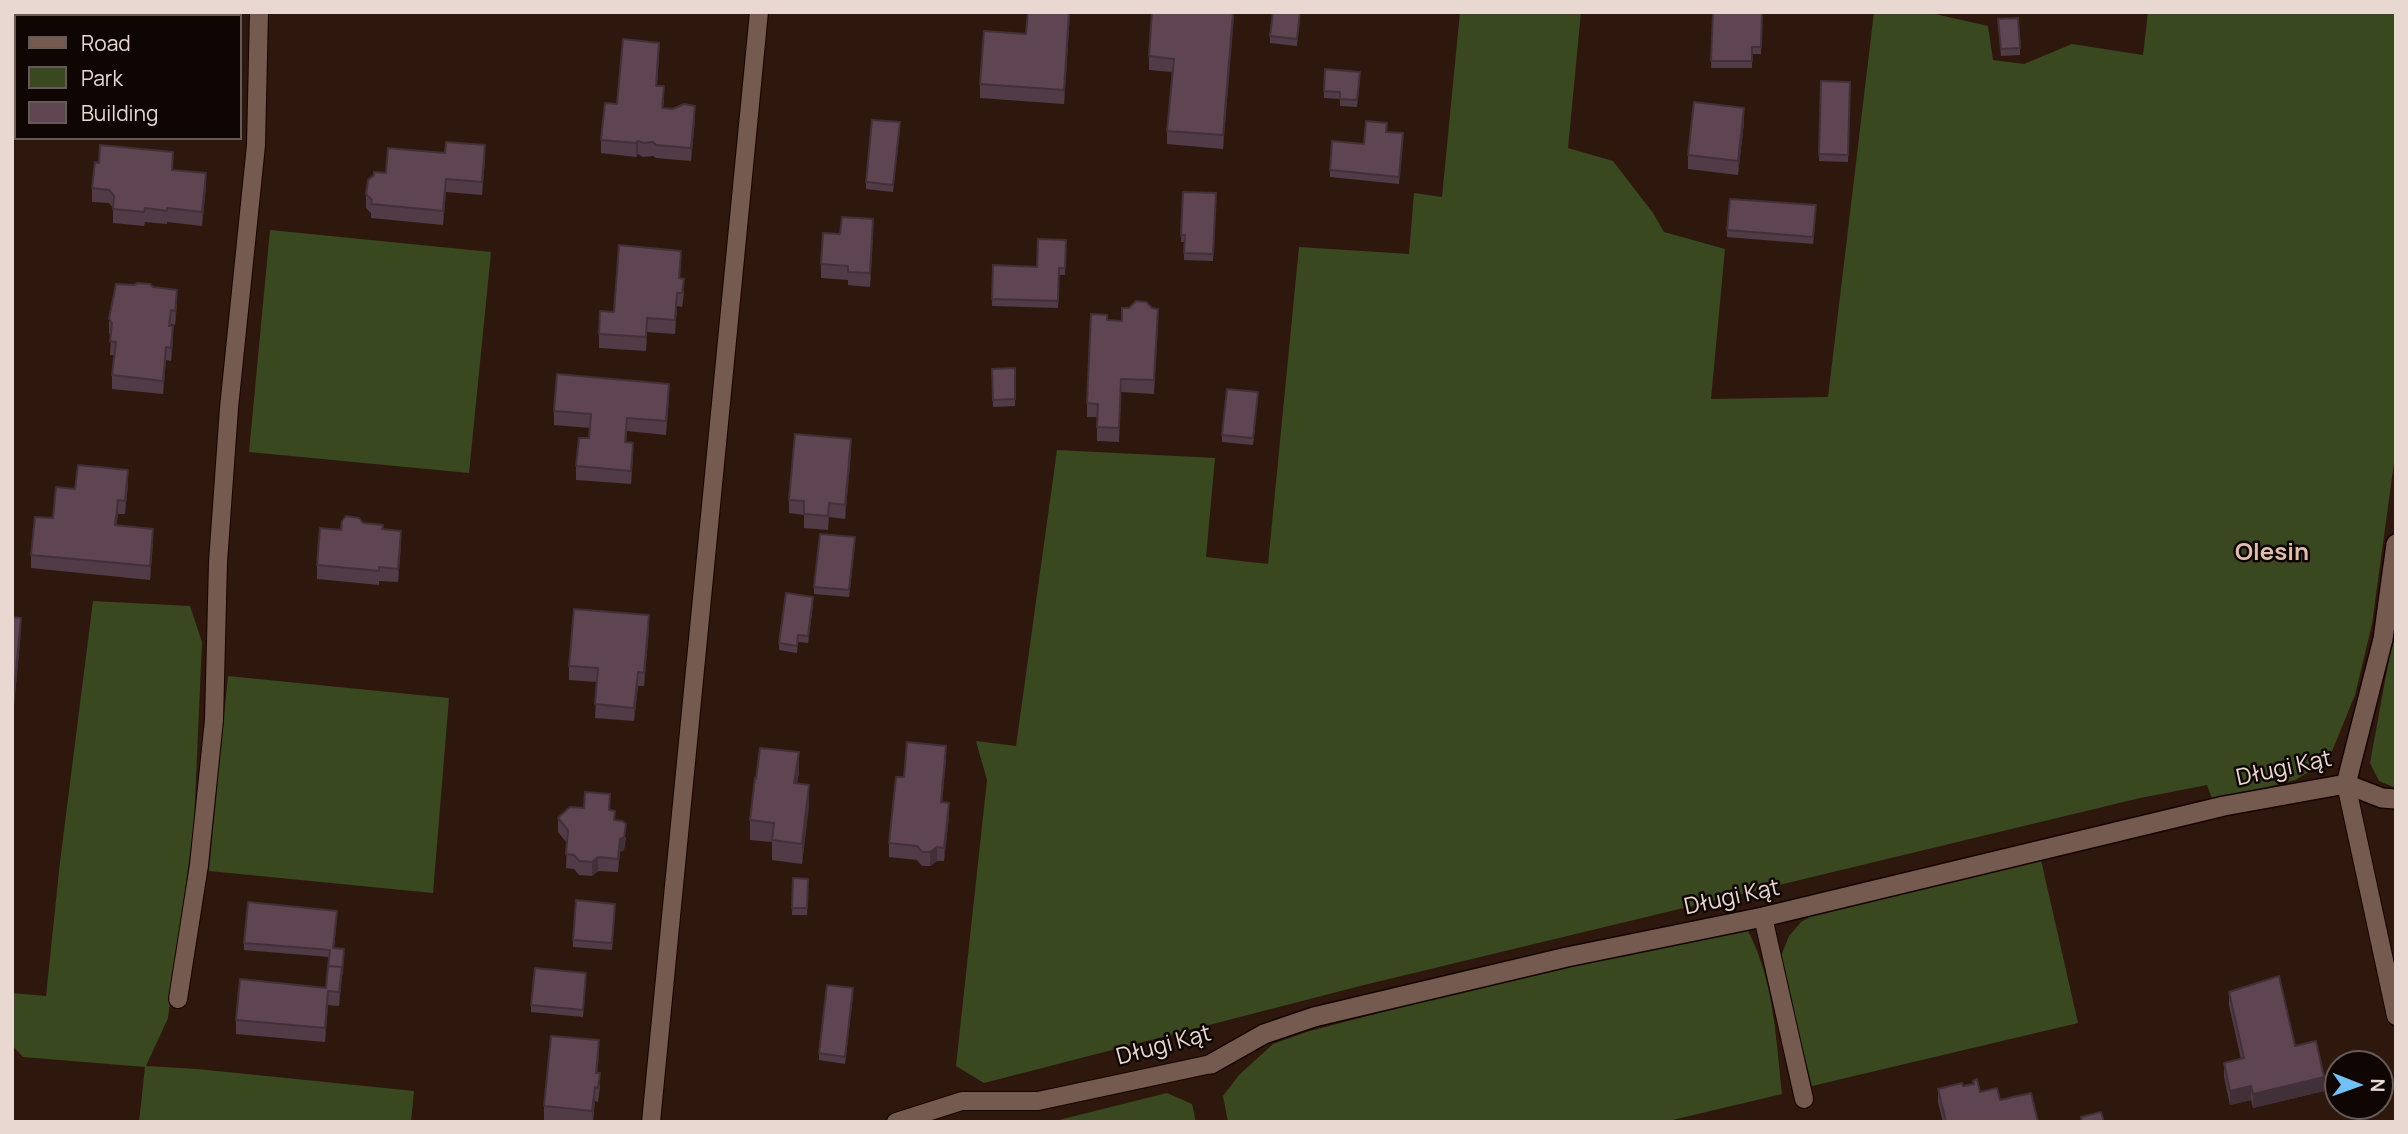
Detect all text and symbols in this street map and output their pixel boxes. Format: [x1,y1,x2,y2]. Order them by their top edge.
legend [14,14,242,140]
text: Road [81,29,131,57]
text: Park [81,64,123,92]
text: Building [81,99,158,127]
district label: Olesin [2235,539,2309,567]
street label: Długi Kąt [2234,745,2334,793]
street label: Długi Kąt [1682,874,1782,922]
street label: Długi Kąt [1114,1020,1214,1072]
north arrow [2324,1050,2394,1120]
text: N [2365,1078,2391,1092]

